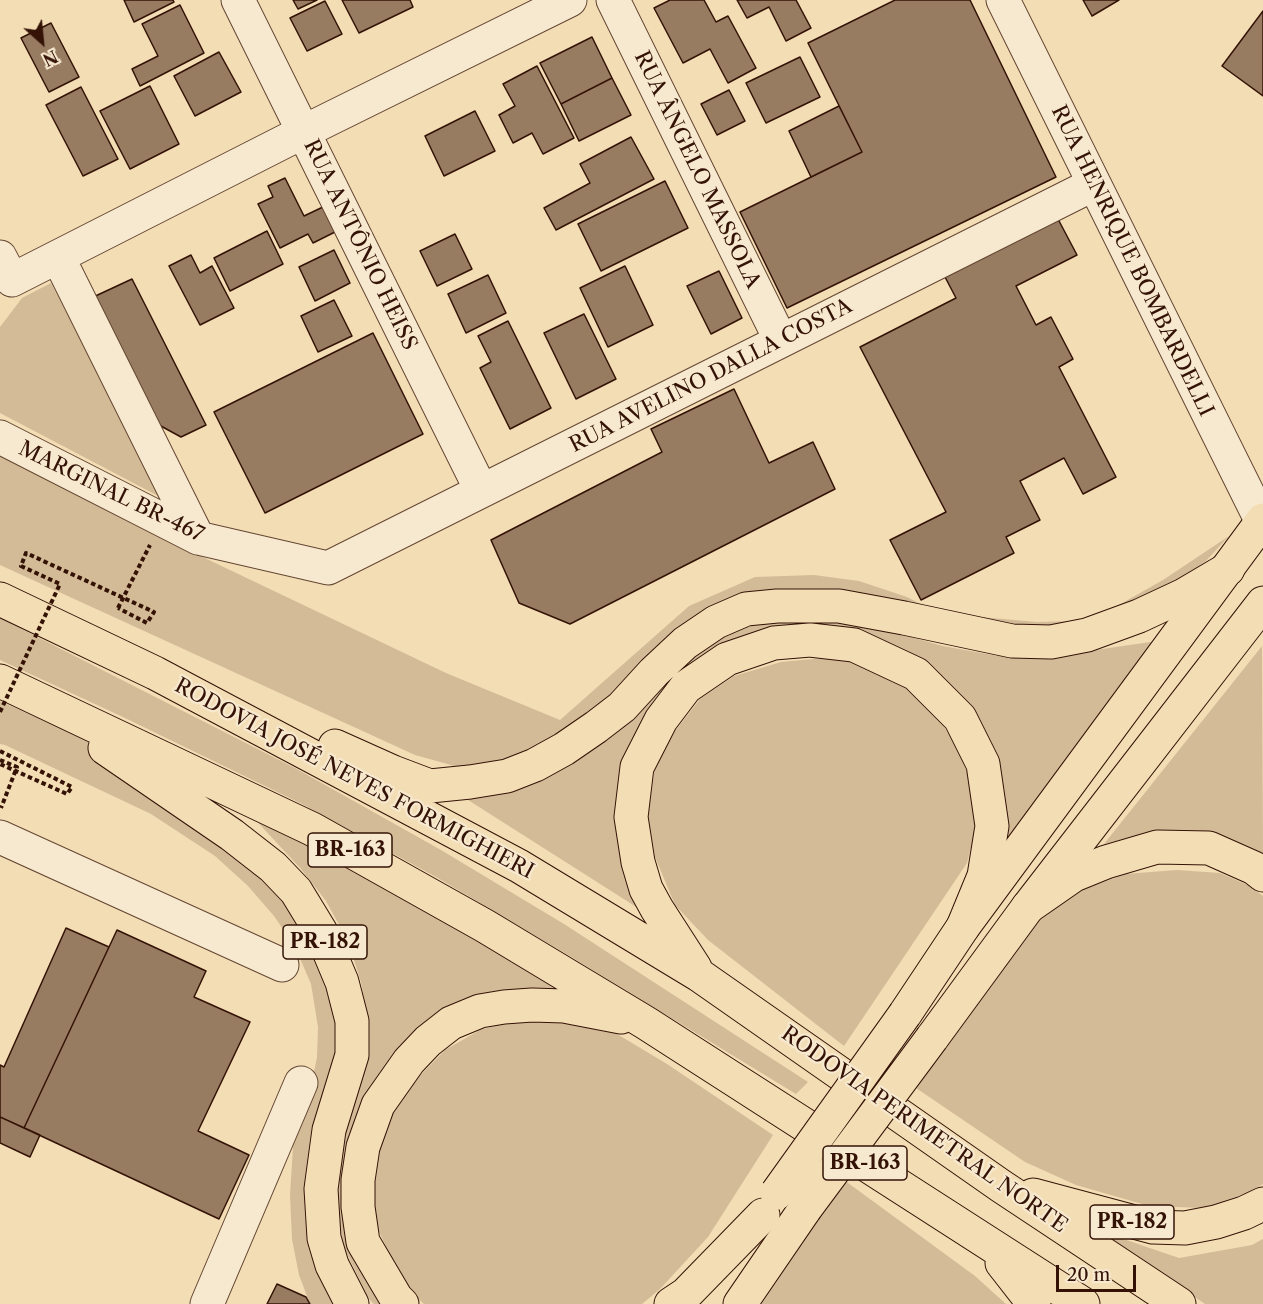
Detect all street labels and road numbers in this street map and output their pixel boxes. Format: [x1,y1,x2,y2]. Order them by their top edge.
street label: RUA ÂNGELO MASSOLA [628,47,766,293]
street label: RUA HENRIQUE BOMBARDELLI [1045,101,1219,421]
street label: RUA ANTÔNIO HEISS [298,136,422,354]
street label: RUA AVELINO DALLA COSTA [566,294,856,458]
street label: MARGINAL BR-467 [14,436,208,548]
street label: RODOVIA JOSÉ NEVES FORMIGHIERI [170,673,538,885]
road number: BR-163 [308,833,392,867]
road number: PR-182 [283,925,367,959]
street label: RODOVIA PERIMETRAL NORTE [776,1021,1072,1239]
road number: BR-163 [823,1146,907,1180]
road number: PR-182 [1090,1205,1174,1239]

